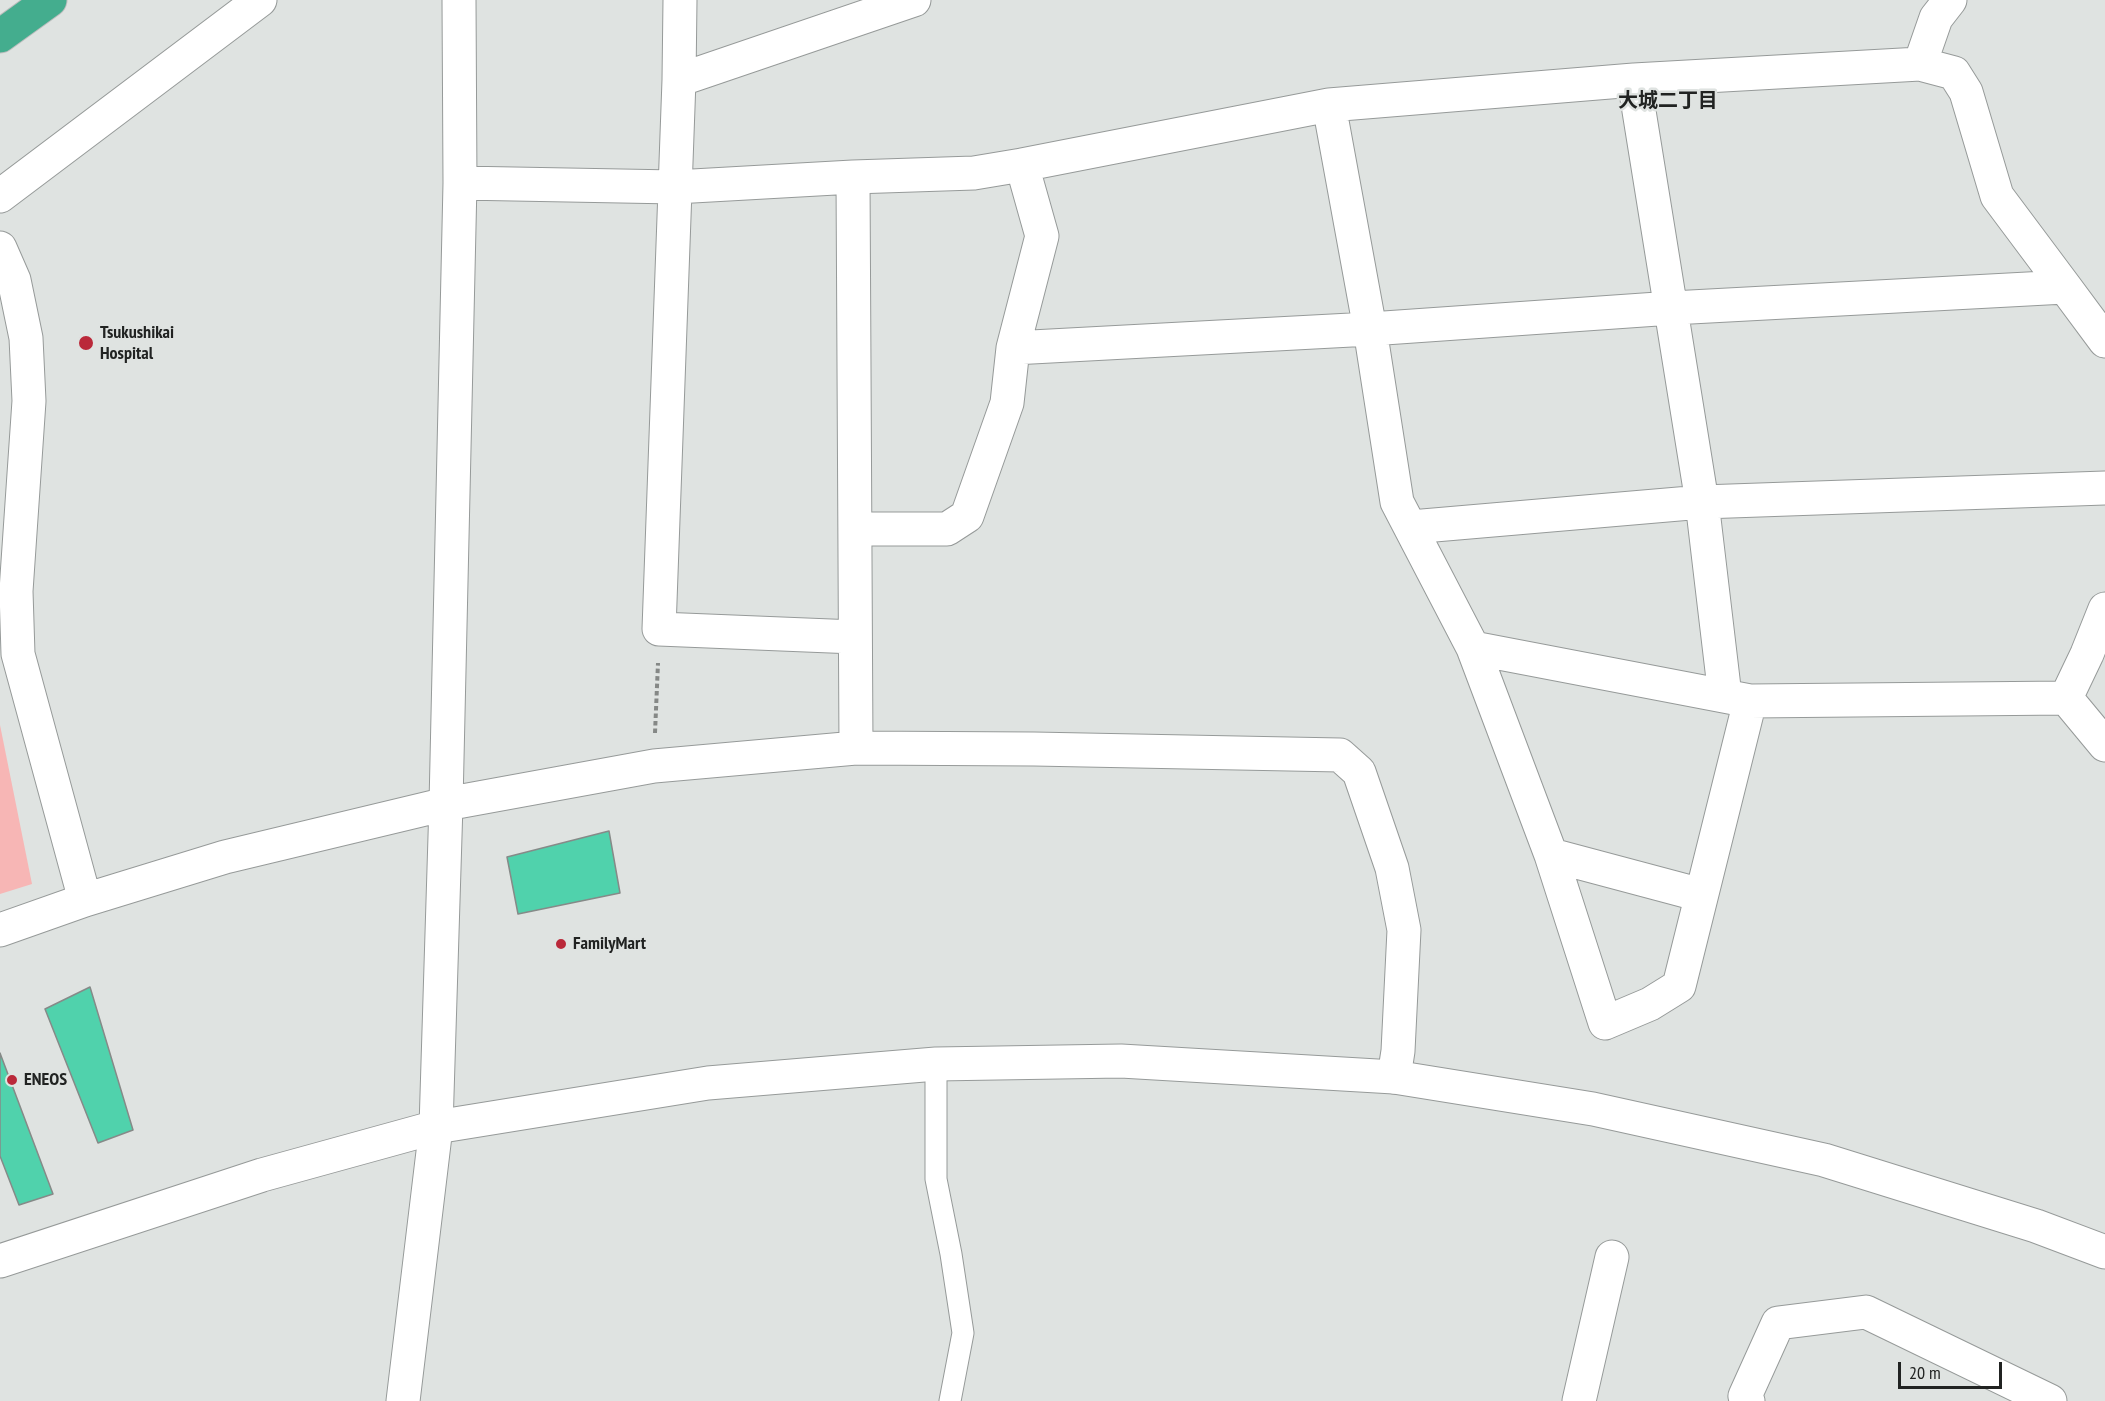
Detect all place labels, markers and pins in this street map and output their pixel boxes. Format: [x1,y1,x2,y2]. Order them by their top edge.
place label: Tsukushikai Hospital [100,322,174,364]
marker: Tsukushikai Hospital [77,334,95,352]
place label: FamilyMart [573,933,646,955]
marker: FamilyMart [554,937,568,951]
place label: ENEOS [24,1069,67,1091]
marker: ENEOS [5,1073,19,1087]

